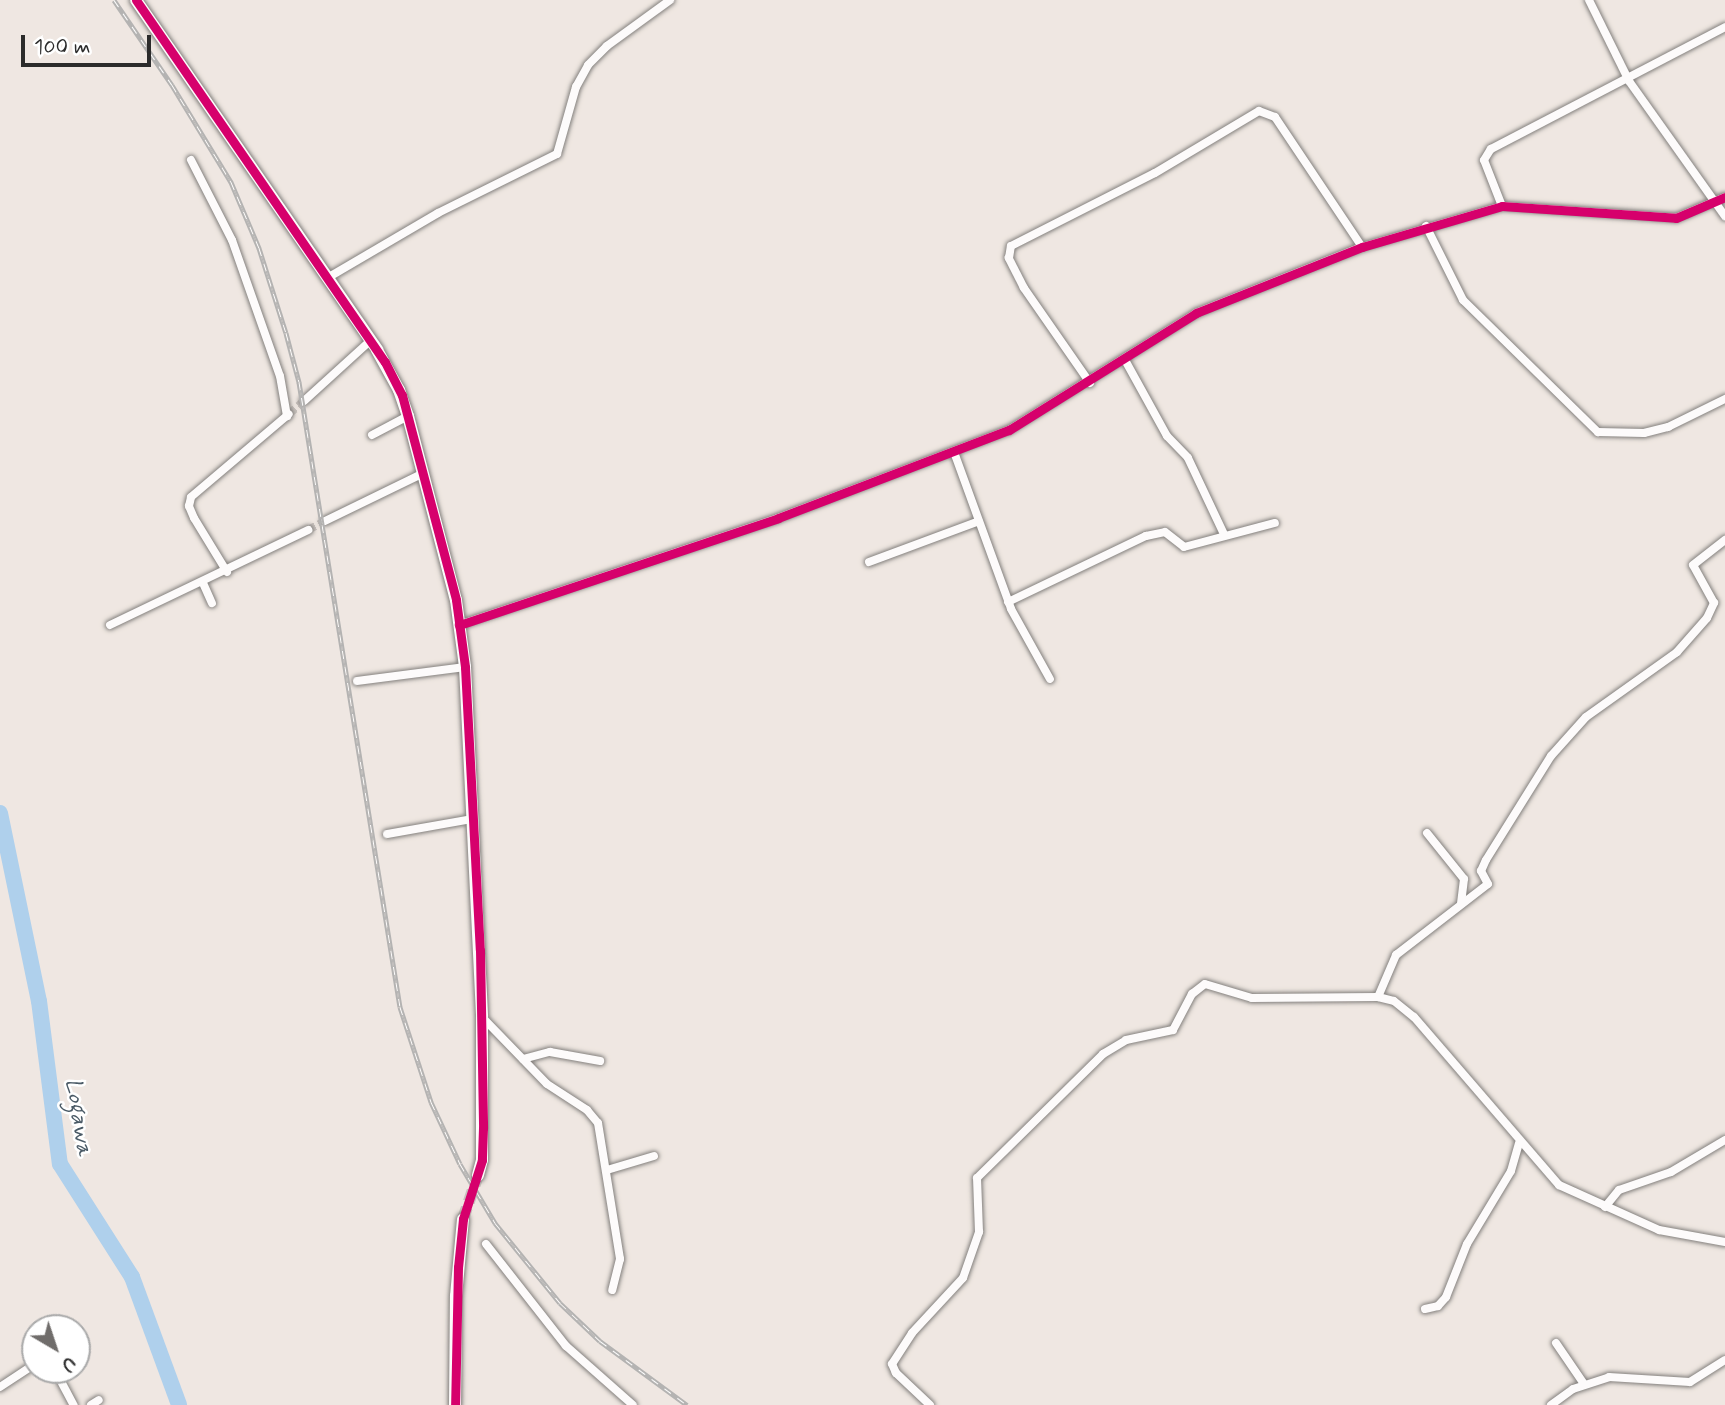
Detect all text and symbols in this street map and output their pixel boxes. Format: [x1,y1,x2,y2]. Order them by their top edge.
scale bar [24,21,154,65]
text: 100 m [34,33,90,61]
water label: Logawa [58,1076,98,1158]
north arrow [21,1314,91,1384]
text: U [56,1351,81,1378]

